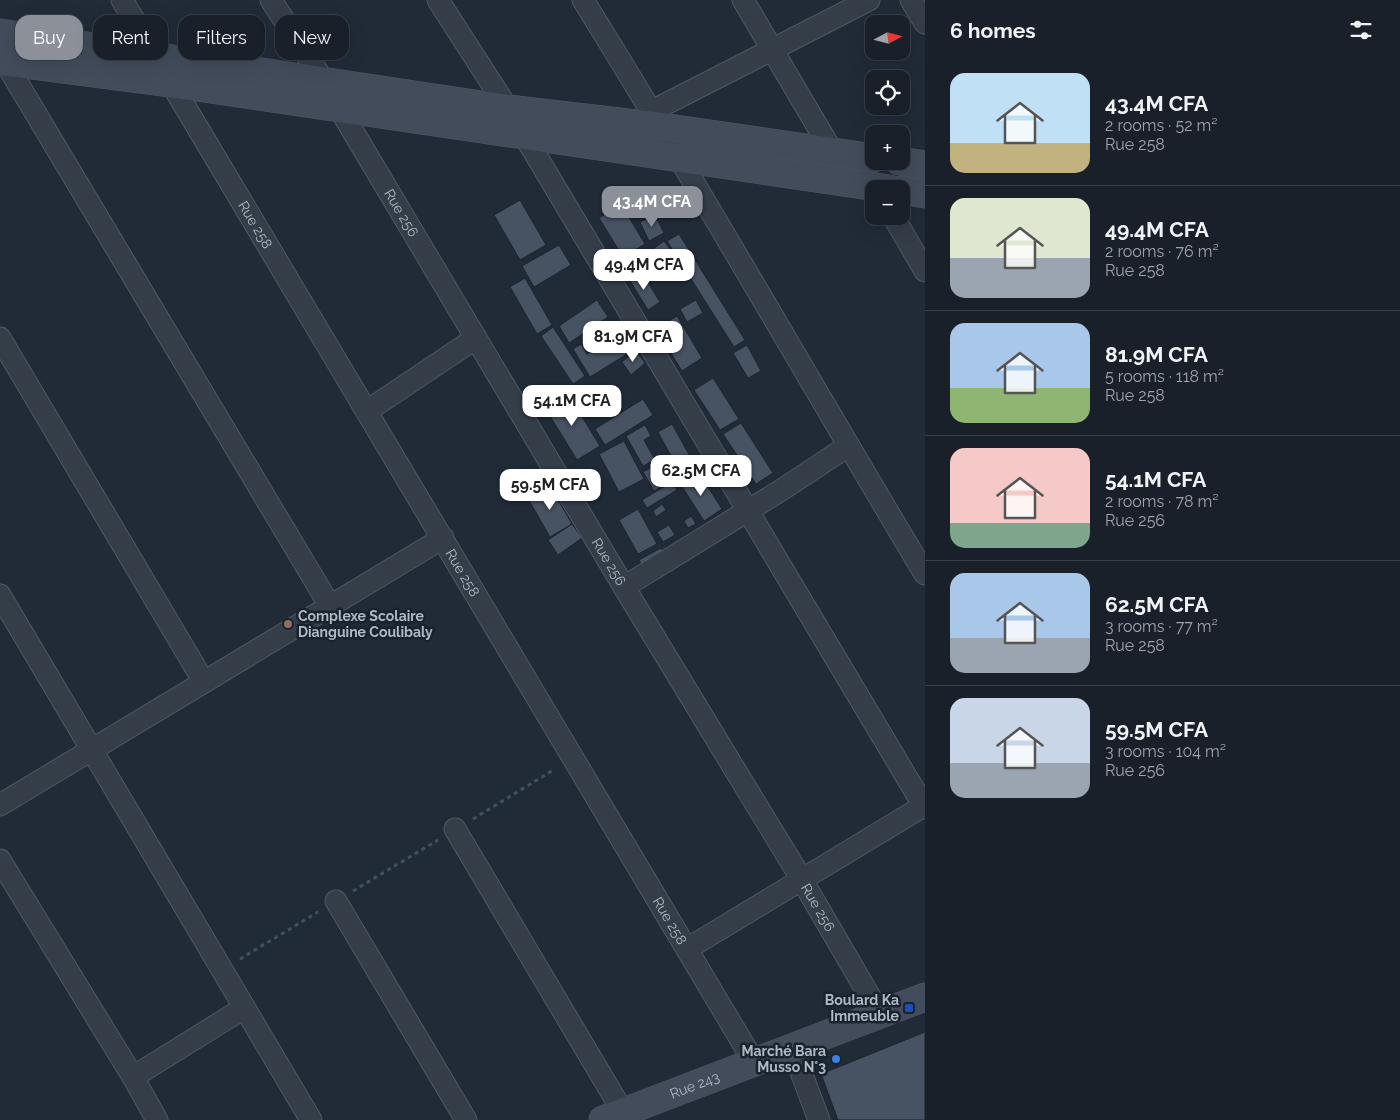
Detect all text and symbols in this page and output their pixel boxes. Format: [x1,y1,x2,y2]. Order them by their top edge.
chip: Buy [15,15,83,60]
chip: Rent [93,15,168,60]
chip: Filters [178,15,265,60]
chip: New [275,15,349,60]
north arrow [865,15,910,60]
map controls [865,15,910,225]
icon: filters [1347,16,1375,44]
text: 6 homes [950,18,1036,43]
button: locate [865,70,910,115]
text: 43.4M CFA [1105,91,1208,116]
icon: home [990,93,1050,153]
text: 2 rooms · 52 m² [1105,116,1217,135]
button: + [865,125,910,170]
text: Rue 258 [1105,135,1165,154]
button: − [865,180,910,225]
street label: Rue 256 [381,186,422,240]
pin: 43.4M CFA [595,186,709,228]
text: 43.4M CFA [613,192,691,211]
street label: Rue 258 [235,198,276,251]
text: 49.4M CFA [1105,217,1209,242]
icon: home [990,218,1050,278]
text: 2 rooms · 76 m² [1105,242,1219,261]
pin: 49.4M CFA [587,248,701,291]
text: 49.4M CFA [604,255,684,274]
text: Rue 258 [1105,261,1165,280]
pin: 81.9M CFA [576,320,690,363]
text: 81.9M CFA [594,327,672,346]
text: 81.9M CFA [1105,342,1208,367]
icon: home [990,343,1050,403]
text: 5 rooms · 118 m² [1105,367,1224,386]
pin: 54.1M CFA [515,384,629,427]
text: Rue 258 [1105,386,1165,405]
text: 54.1M CFA [533,391,611,410]
pin: 62.5M CFA [644,454,758,497]
text: 62.5M CFA [662,461,740,480]
text: 54.1M CFA [1105,467,1206,492]
pin: 59.5M CFA [493,468,607,511]
icon: home [990,468,1050,528]
text: 59.5M CFA [511,475,589,494]
text: 2 rooms · 78 m² [1105,492,1218,511]
text: Rue 256 [1105,511,1165,530]
street label: Rue 256 [589,535,629,588]
street label: Rue 258 [442,546,483,599]
text: 62.5M CFA [1105,592,1209,617]
icon: home [990,593,1050,653]
place label: Complexe Scolaire Dianguine Coulibaly [298,608,433,640]
text: 3 rooms · 77 m² [1105,617,1218,636]
marker: Complexe Scolaire Dianguine Coulibaly [282,618,294,630]
text: Rue 258 [1105,636,1165,655]
text: 59.5M CFA [1105,717,1208,742]
icon: home [990,718,1050,778]
text: 3 rooms · 104 m² [1105,742,1226,761]
text: Rue 256 [1105,761,1165,780]
street label: Rue 256 [798,881,838,934]
street label: Rue 258 [650,894,690,947]
place label: Boulard Ka Immeuble [825,992,900,1024]
marker: Boulard Ka Immeuble [903,1002,915,1014]
place label: Marché Bara Musso N°3 [742,1043,826,1075]
marker: Marché Bara Musso N°3 [830,1053,842,1065]
street label: Rue 243 [668,1068,722,1102]

